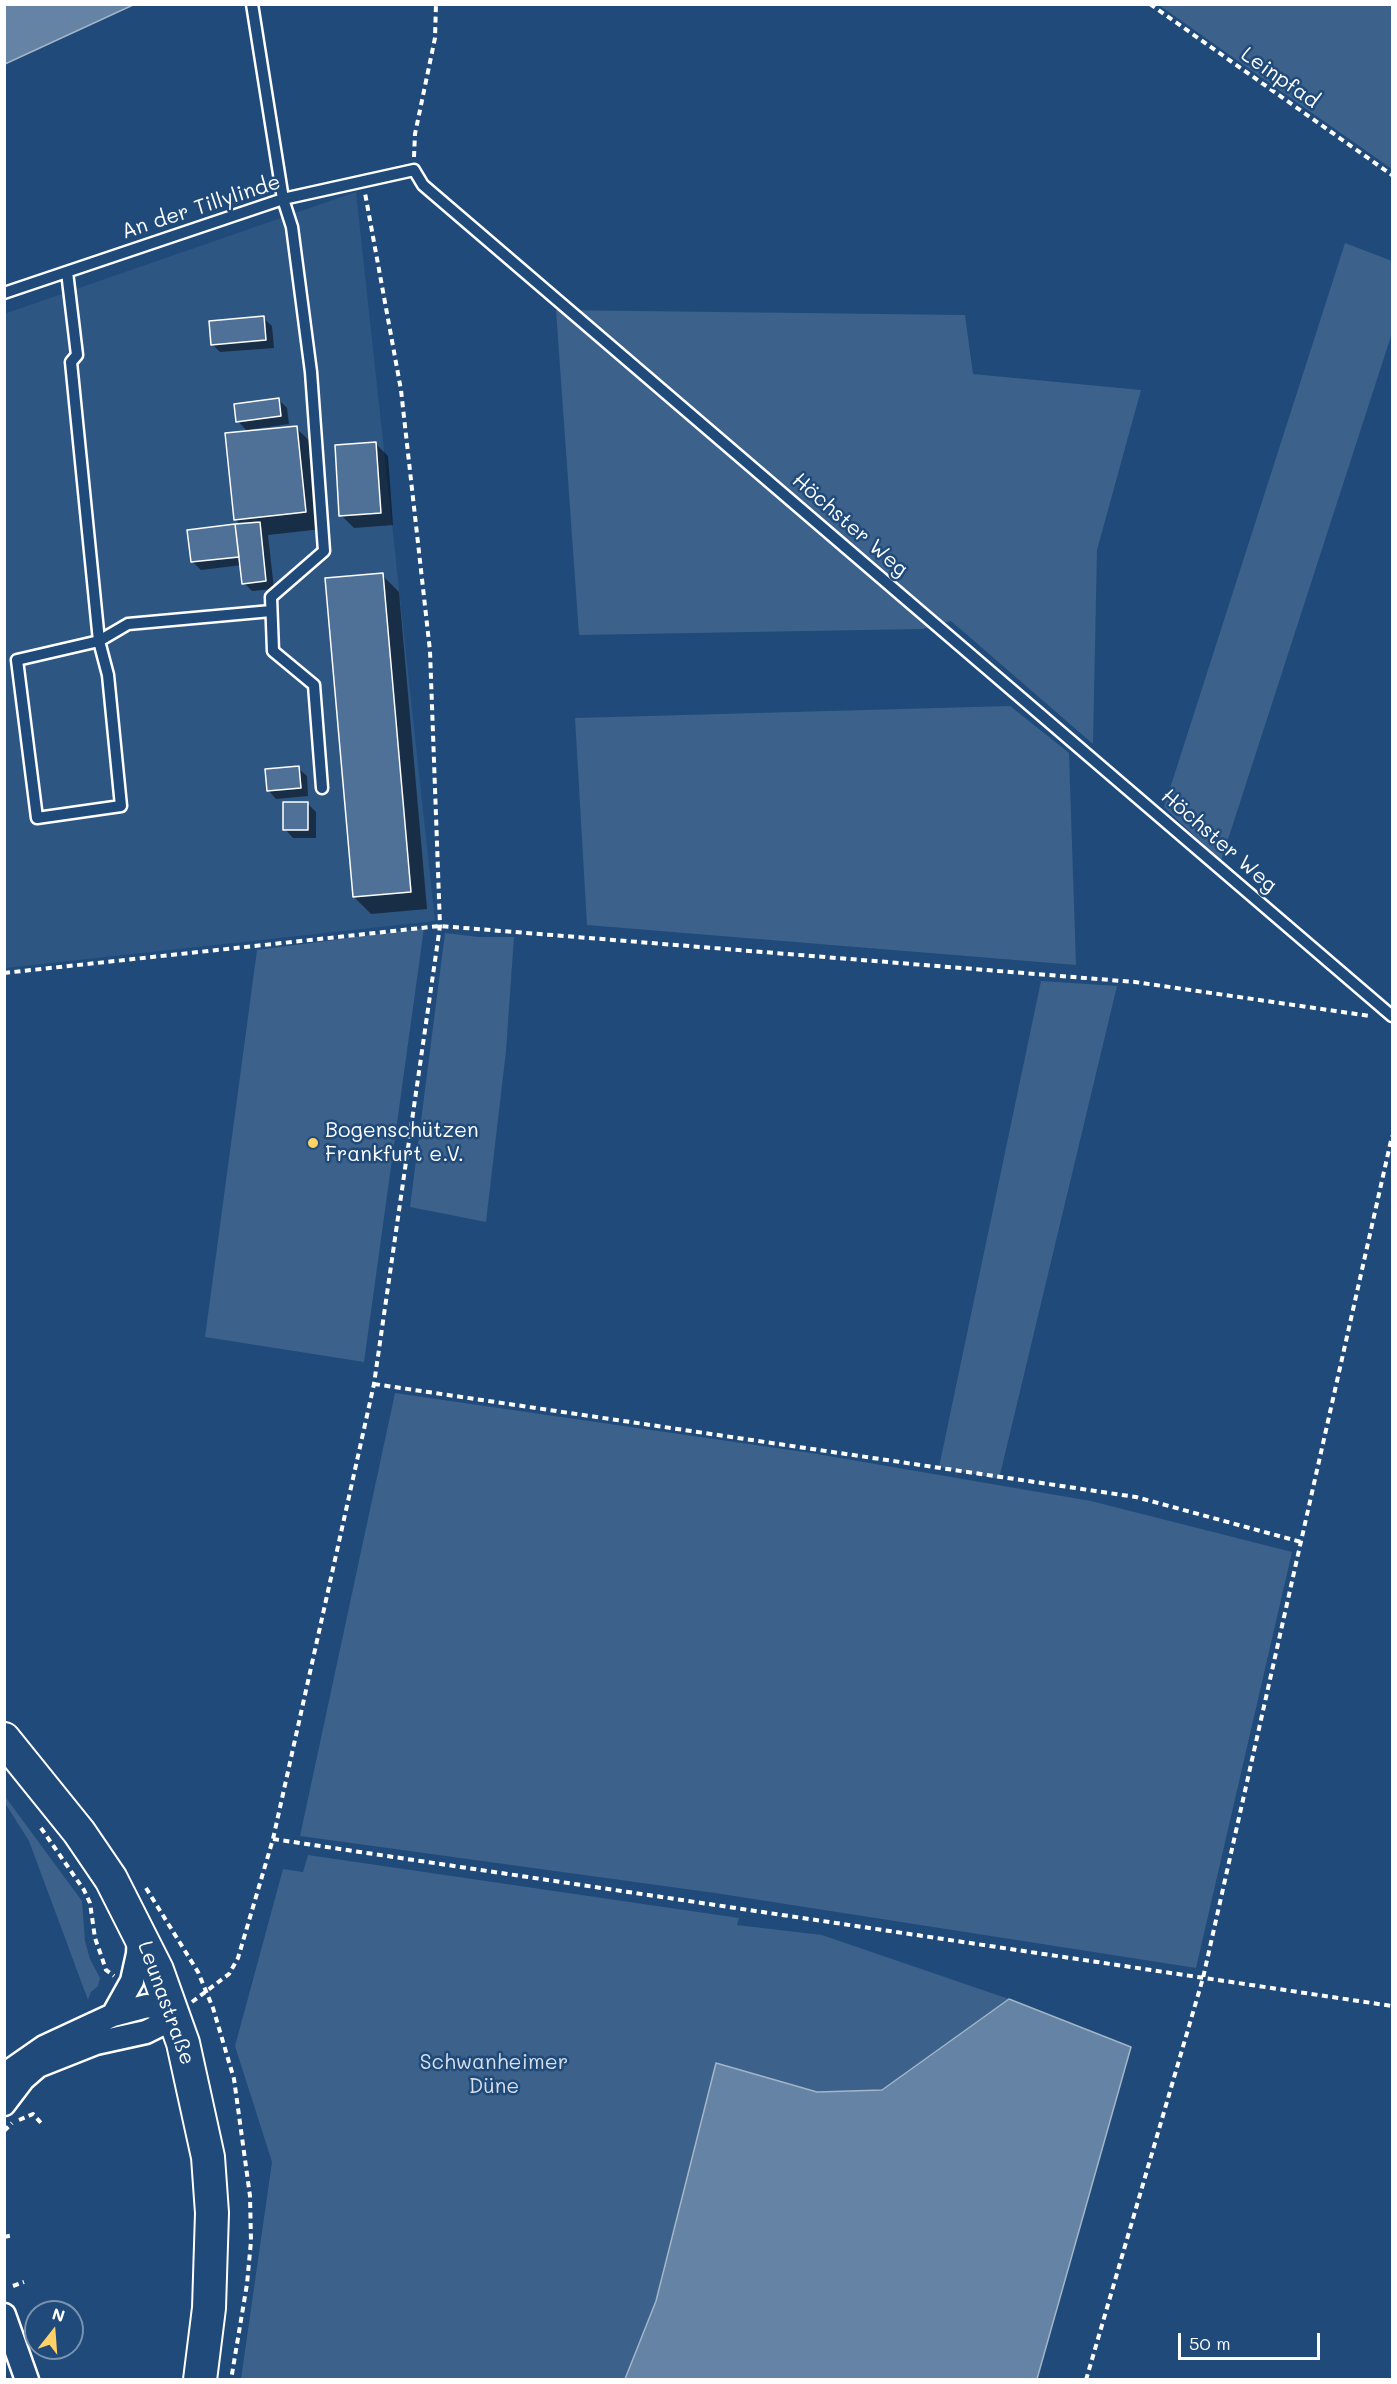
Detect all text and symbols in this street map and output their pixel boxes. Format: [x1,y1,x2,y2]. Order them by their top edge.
street label: Leinpfad [1236,42,1324,114]
street label: An der Tillylinde [118,169,284,245]
street label: Höchster Weg [787,468,913,582]
street label: Höchster Weg [1156,784,1282,898]
place label: Bogenschützen Frankfurt e.V. [325,1118,479,1168]
marker: Bogenschützen Frankfurt e.V. [306,1136,320,1150]
street label: Leunastraße [132,1938,200,2068]
park label: Schwanheimer Düne [420,2050,568,2100]
north arrow [24,2300,84,2360]
text: N [50,2302,68,2326]
scale bar [1181,2321,1324,2359]
text: 50 m [1189,2331,1231,2355]

